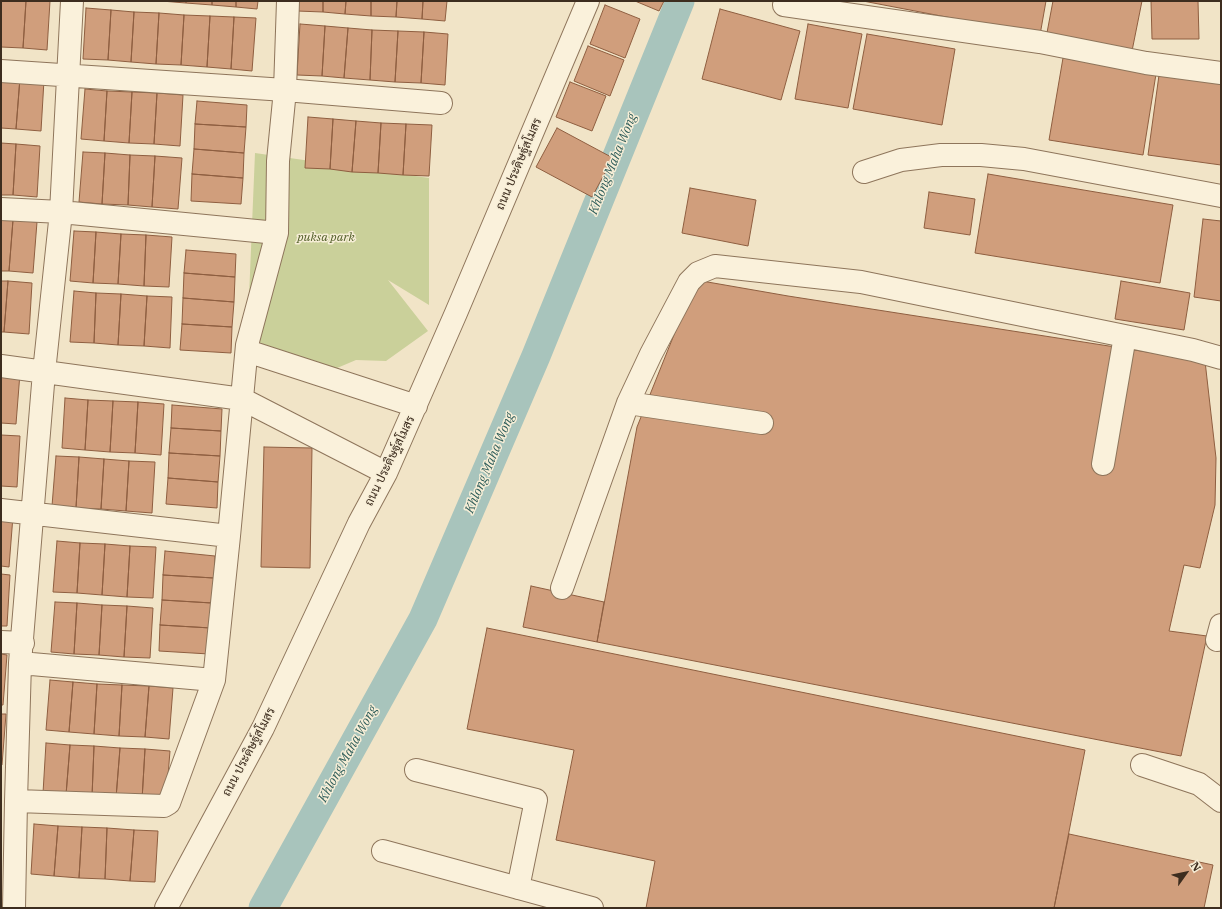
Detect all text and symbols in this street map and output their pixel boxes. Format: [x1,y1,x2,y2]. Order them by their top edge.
water label: Khlong Maha Wong [586,111,640,217]
street label: ถนน ประดิษฐ์สโมสร [493,116,545,212]
park label: puksa park [297,231,355,245]
water label: Khlong Maha Wong [462,410,518,516]
street label: ถนน ประดิษฐ์สโมสร [362,414,418,508]
water label: Khlong Maha Wong [315,703,381,805]
street label: ถนน ประดิษฐ์สโมสร [220,705,278,799]
north arrow [1166,853,1206,893]
text: N [1188,859,1204,874]

